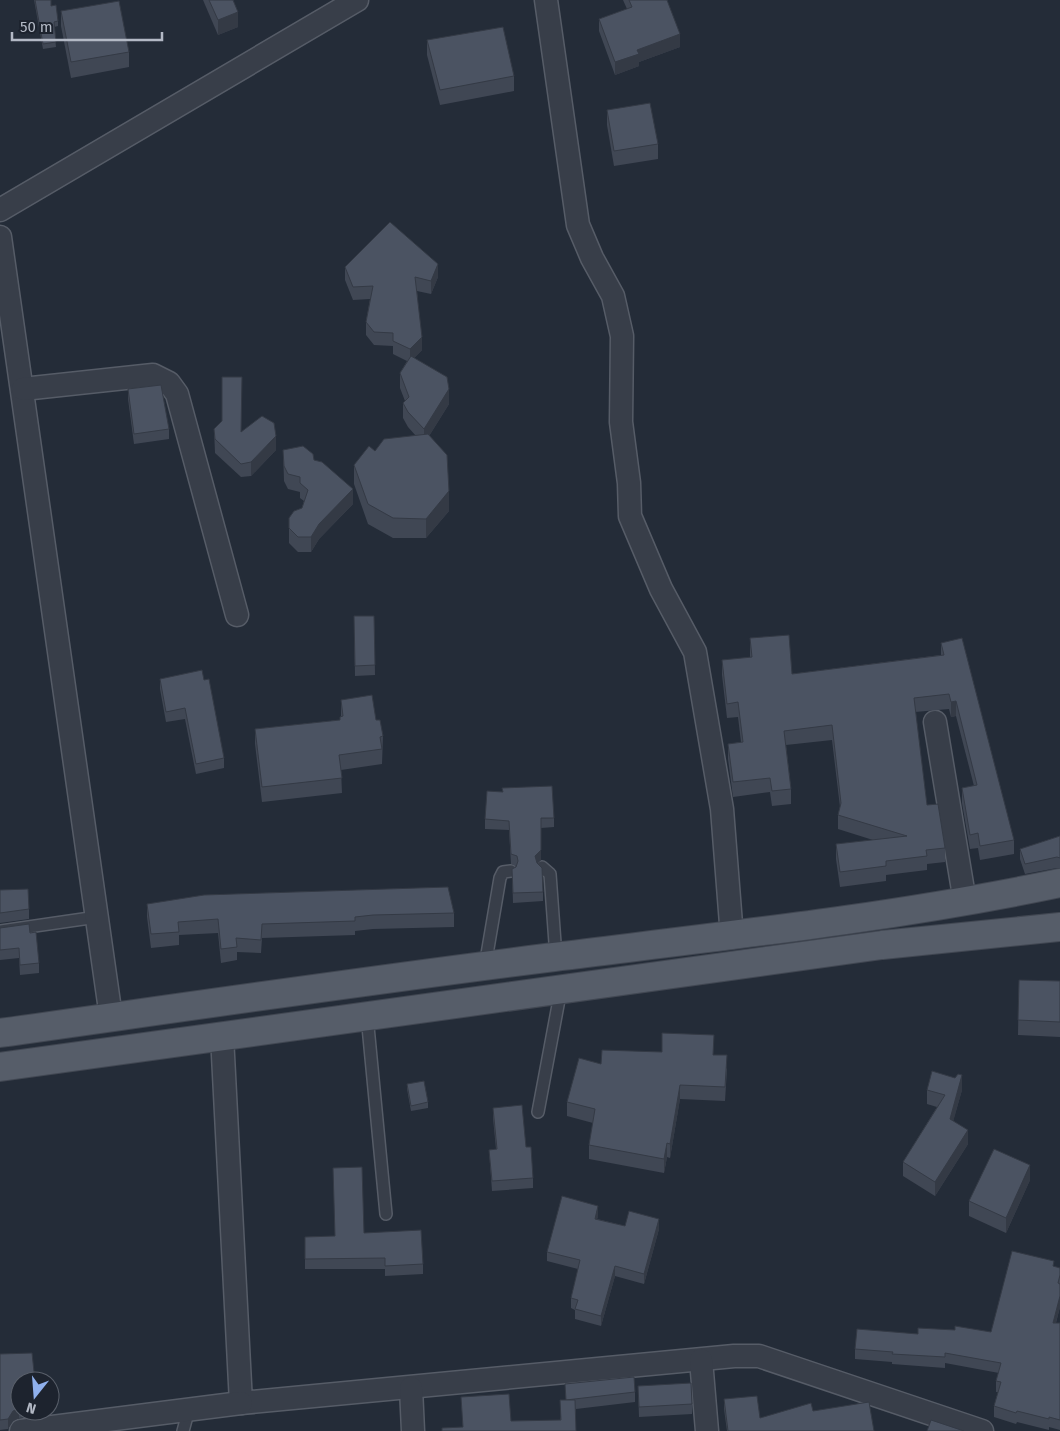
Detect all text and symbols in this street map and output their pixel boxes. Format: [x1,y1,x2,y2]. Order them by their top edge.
scale bar [12,10,162,42]
text: 50 m [20,18,53,36]
north arrow [10,1371,60,1421]
text: N [24,1398,38,1417]

